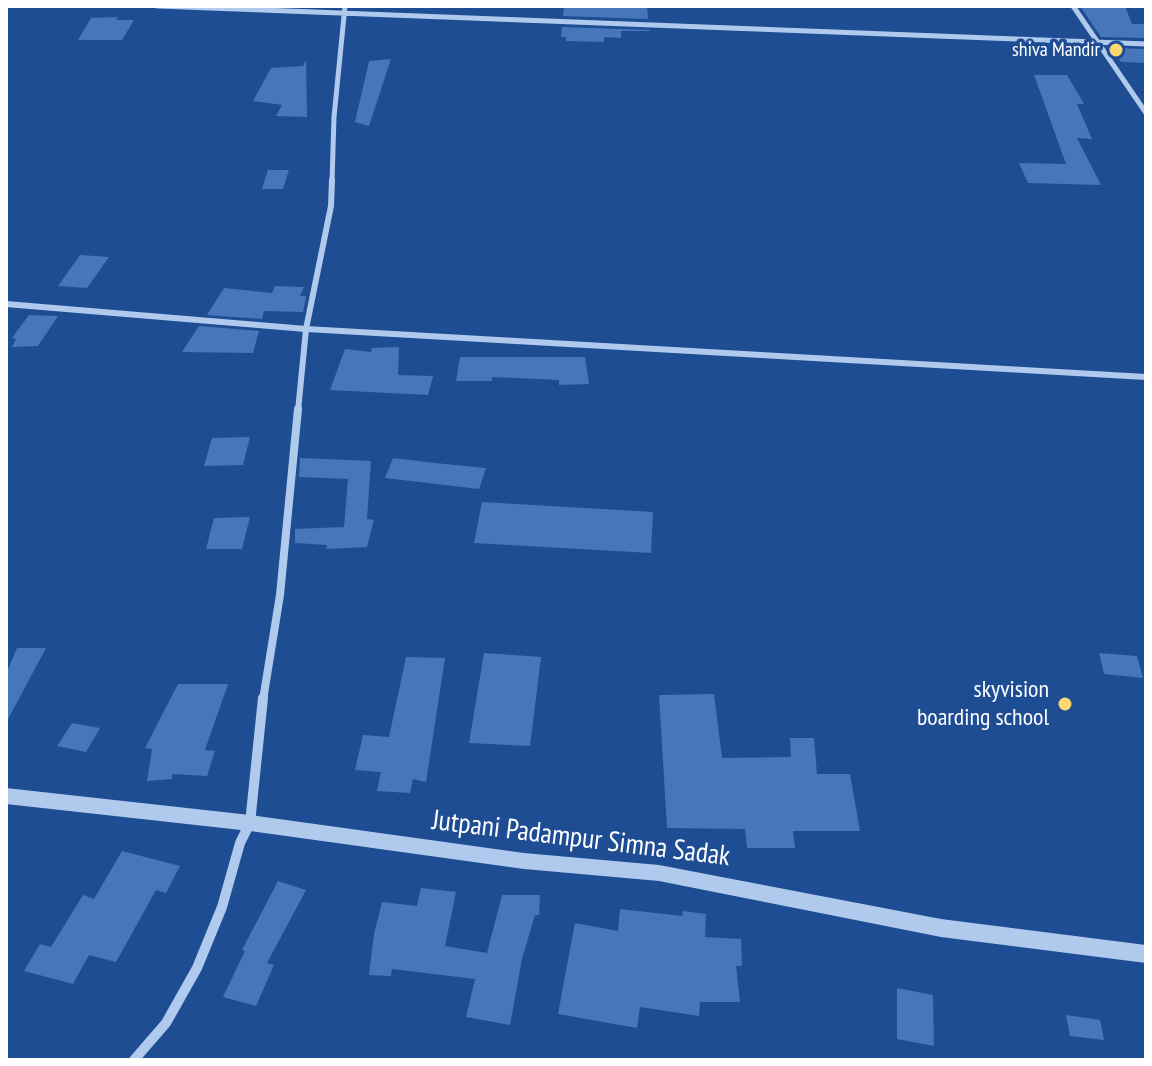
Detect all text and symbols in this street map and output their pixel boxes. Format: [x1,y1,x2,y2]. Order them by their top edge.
place label: shiva Mandir [1012,38,1100,62]
marker: shiva Mandir [1107,41,1125,59]
place label: skyvision boarding school [917,676,1049,732]
marker: skyvision boarding school [1056,695,1074,713]
street label: Jutpani Padampur Simna Sadak [430,804,732,874]

